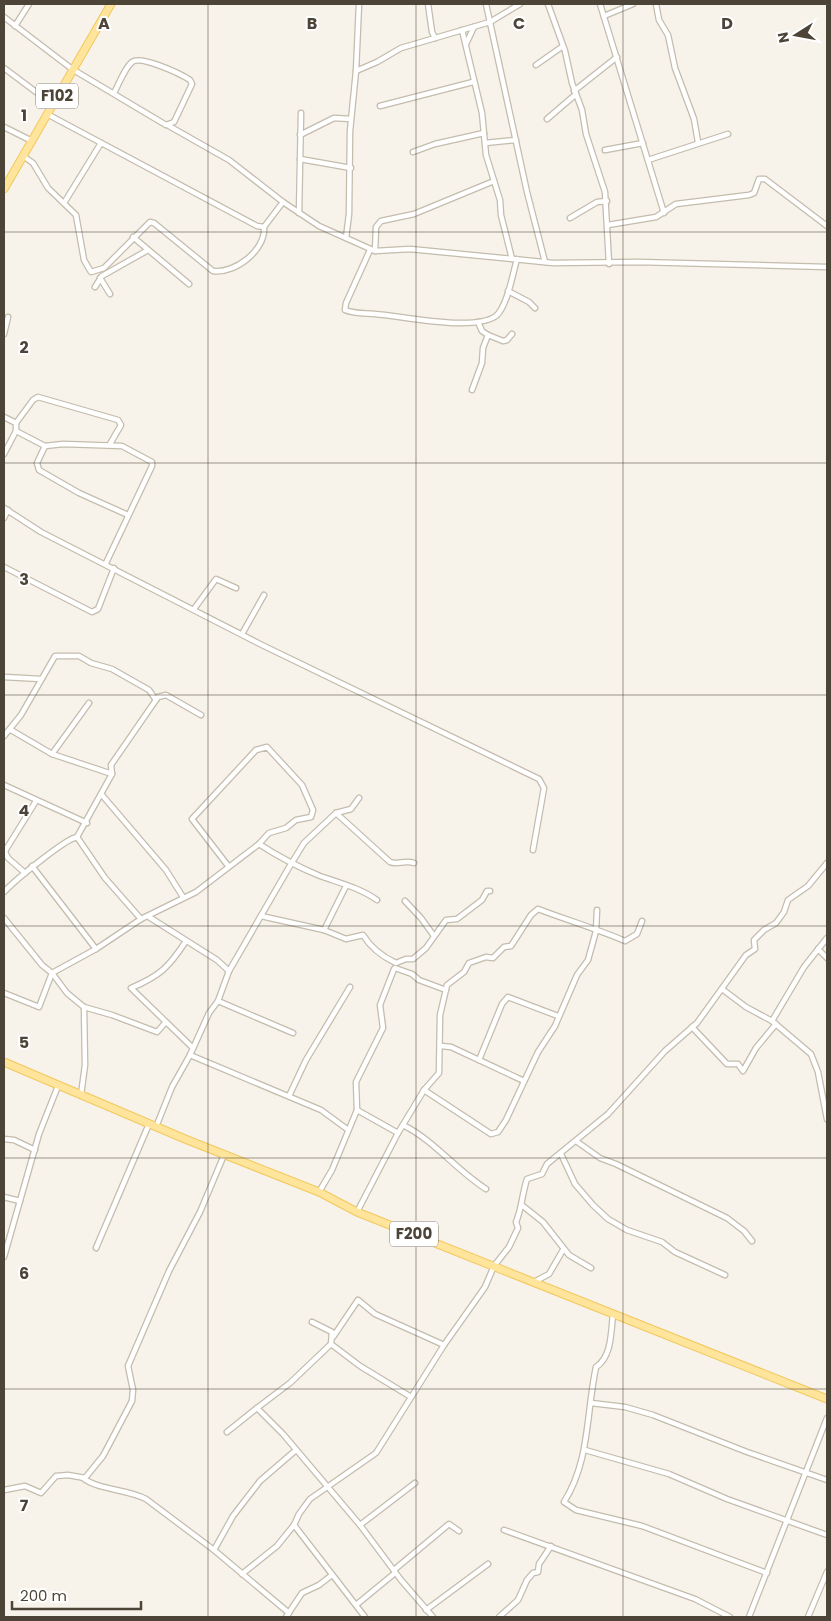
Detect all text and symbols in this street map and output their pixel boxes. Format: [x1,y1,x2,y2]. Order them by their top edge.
north arrow [771,10,821,60]
text: A [98,12,110,35]
text: B [307,12,317,35]
text: C [513,12,525,35]
text: D [721,12,733,35]
text: N [772,30,794,45]
road number: F102 [36,84,78,108]
text: 1 [21,104,27,127]
text: 2 [19,336,29,359]
text: 3 [19,568,29,591]
text: 4 [19,799,30,822]
text: 5 [19,1031,29,1054]
road number: F200 [390,1222,438,1246]
text: 6 [19,1262,29,1285]
text: 7 [20,1494,29,1517]
scale bar [12,1578,141,1610]
text: 200 m [20,1585,67,1606]

